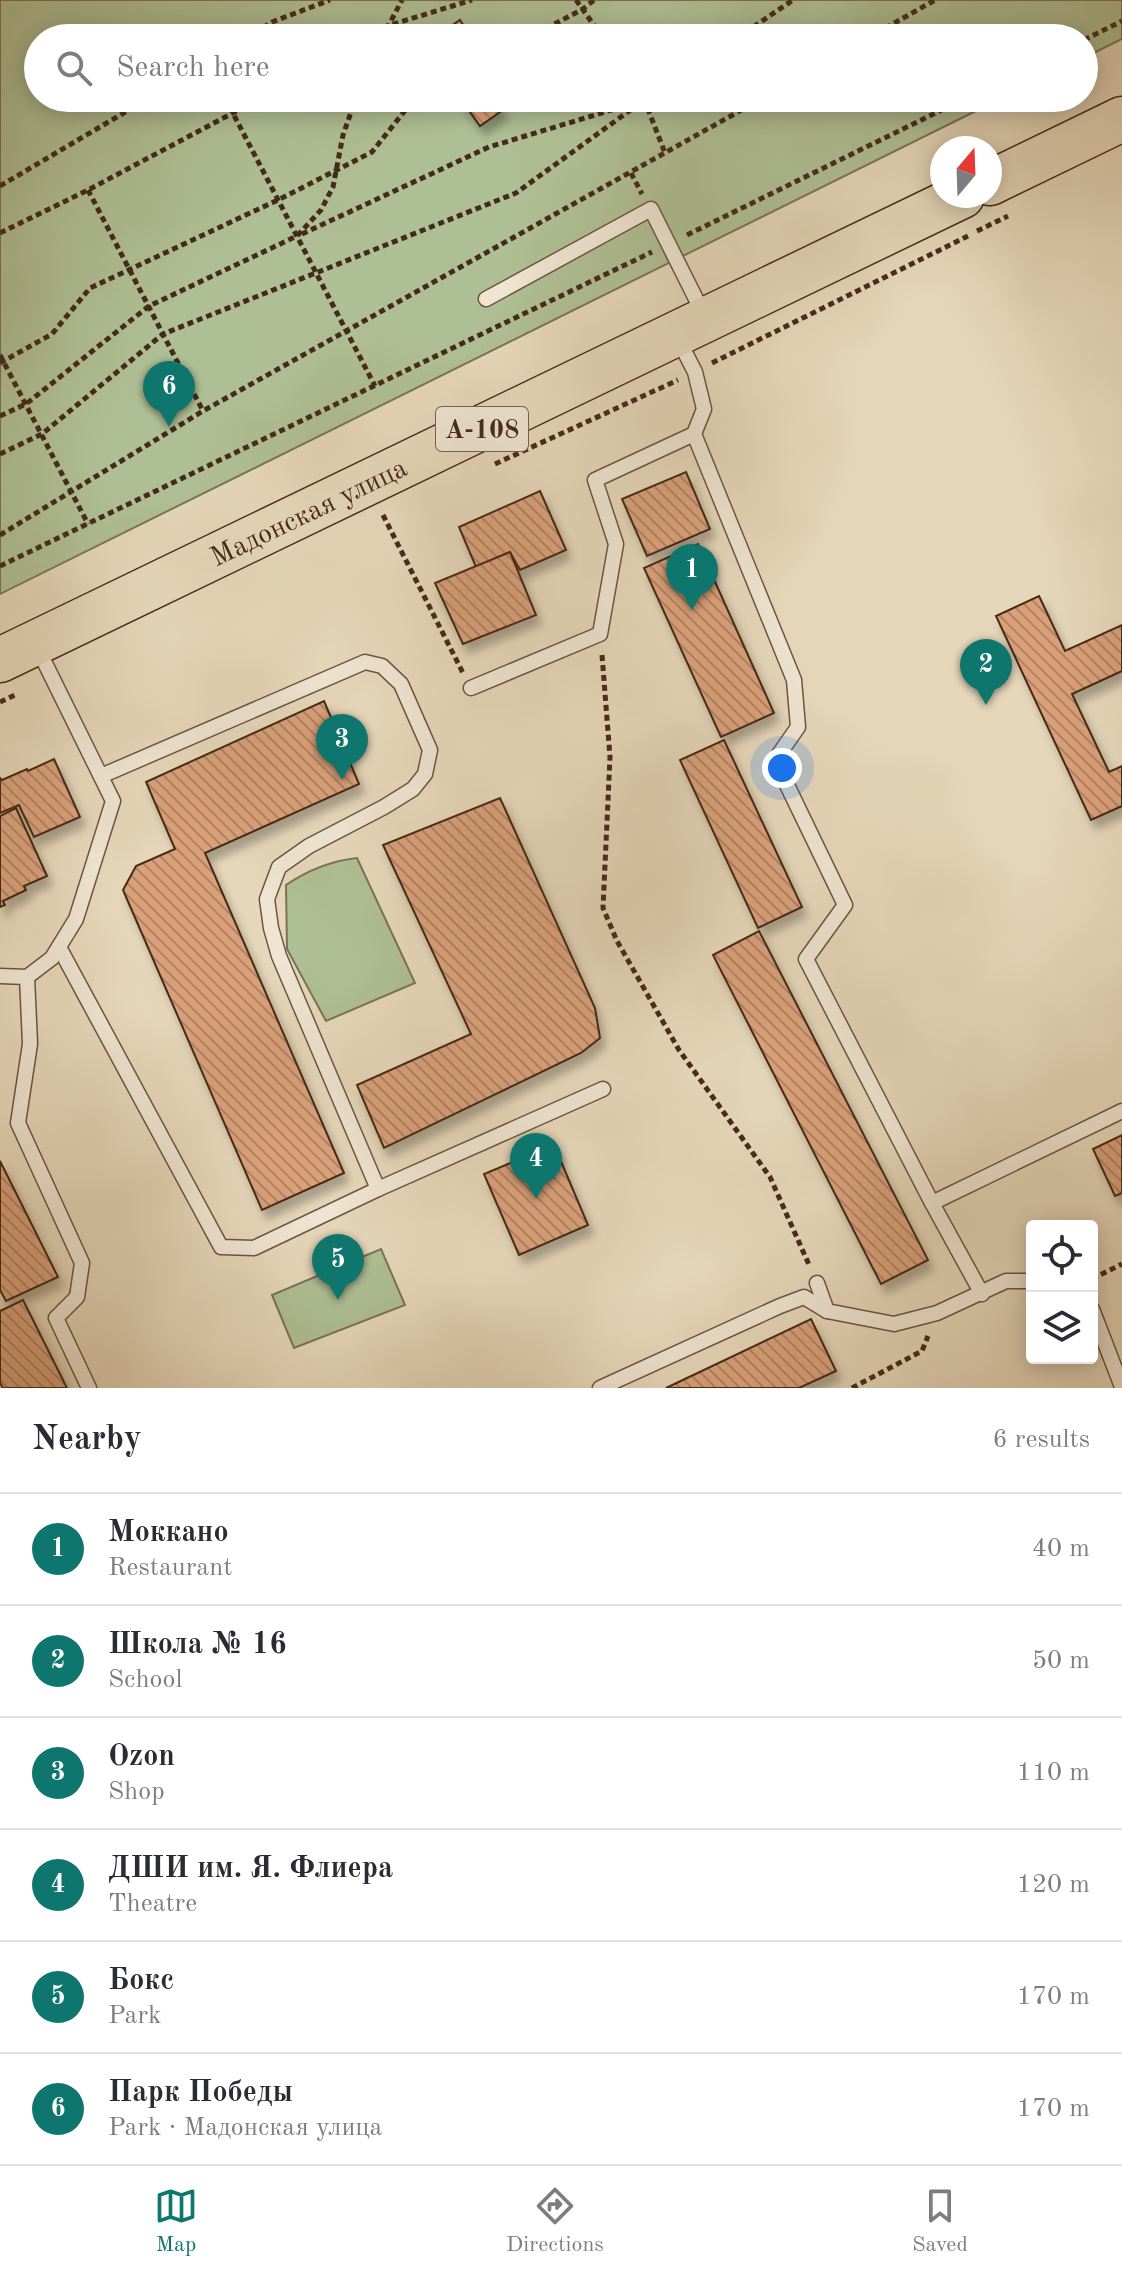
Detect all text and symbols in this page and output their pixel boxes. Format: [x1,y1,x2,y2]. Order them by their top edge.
search box [24,24,1098,112]
icon: search [52,46,96,90]
text: Search here [116,53,270,83]
north arrow [930,136,1002,208]
pin: 6 [143,361,195,427]
road number: А-108 [436,407,528,451]
street label: Мадонская улица [207,455,412,573]
pin: 1 [666,544,718,610]
pin: 2 [960,639,1012,705]
pin: 3 [316,714,368,780]
your location [762,748,802,788]
pin: 4 [510,1133,562,1199]
map controls [1026,1220,1098,1364]
button: locate [1026,1220,1098,1292]
pin: 5 [312,1234,364,1300]
button: layers [1026,1292,1098,1364]
text: Nearby [32,1423,142,1457]
text: 6 results [992,1427,1090,1453]
text: Моккано [108,1518,229,1548]
text: 1 [50,1536,66,1562]
text: 40 m [1032,1536,1090,1562]
text: Restaurant [108,1555,232,1581]
text: Школа № 16 [108,1630,287,1660]
text: 2 [50,1648,66,1674]
text: 50 m [1032,1648,1090,1674]
text: School [108,1667,182,1693]
text: Ozon [108,1742,175,1772]
text: 3 [50,1760,66,1786]
text: 110 m [1017,1760,1090,1786]
text: Shop [108,1779,165,1805]
text: ДШИ им. Я. Флиера [108,1854,393,1884]
text: 4 [50,1872,66,1898]
text: 120 m [1017,1872,1090,1898]
text: Theatre [108,1891,197,1917]
text: Бокс [108,1966,174,1996]
text: 5 [50,1984,66,2010]
text: 170 m [1017,1984,1090,2010]
text: Park [108,2003,162,2029]
text: Парк Победы [108,2078,293,2108]
text: 6 [50,2096,66,2122]
text: 170 m [1017,2096,1090,2122]
text: Park · Мадонская улица [108,2115,382,2141]
tab: Map [154,2184,198,2259]
tab: Directions [506,2184,604,2259]
tab: Saved [912,2184,968,2259]

